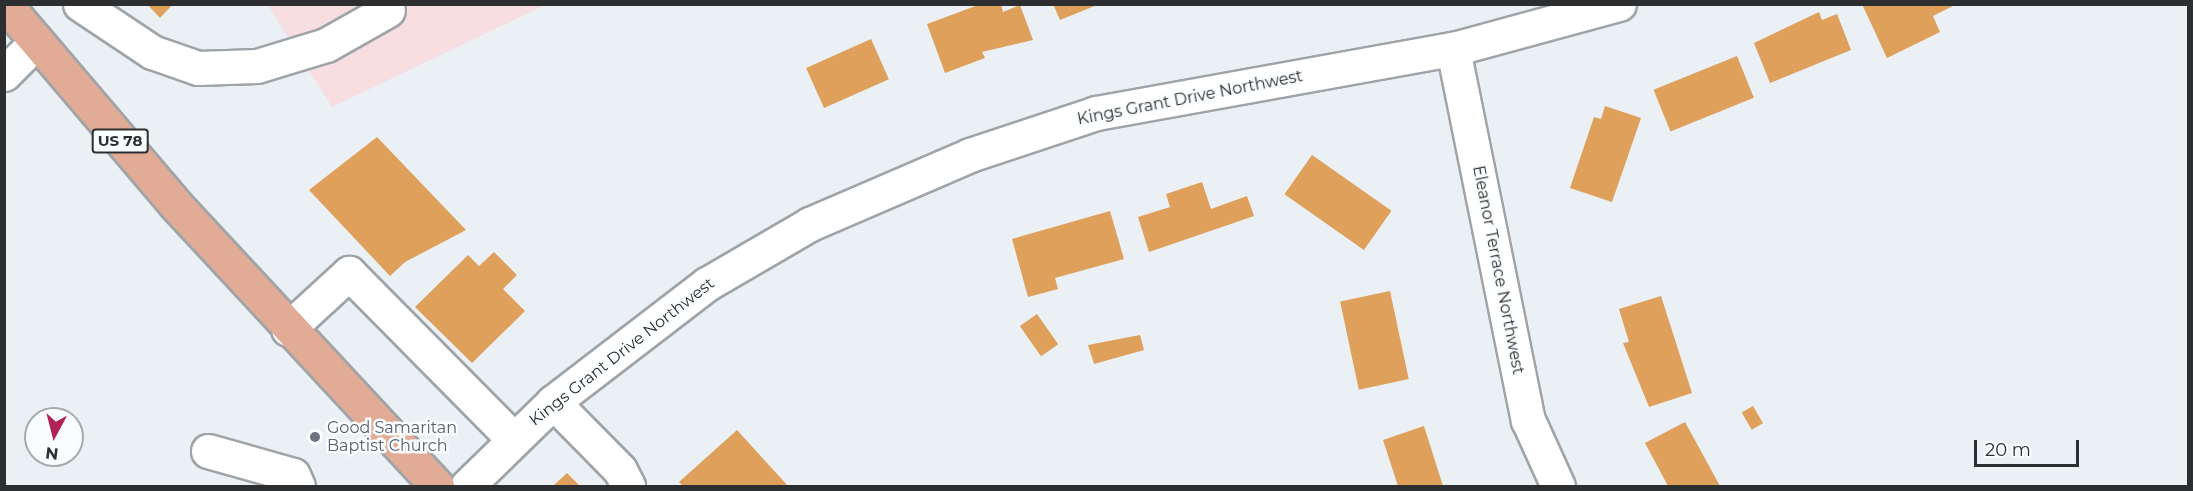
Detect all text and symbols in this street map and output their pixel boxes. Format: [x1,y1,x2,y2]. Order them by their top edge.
street label: Kings Grant Drive Northwest [1076,67,1304,129]
road number: US 78 [92,129,148,153]
street label: Eleanor Terrace Northwest [1468,164,1528,376]
street label: Kings Grant Drive Northwest [526,274,718,430]
north arrow [24,407,84,467]
place label: Good Samaritan Baptist Church [327,418,457,456]
scale bar [1977,428,2082,466]
marker: Good Samaritan Baptist Church [308,430,322,444]
text: 20 m [1985,439,2031,461]
text: N [44,443,60,464]

